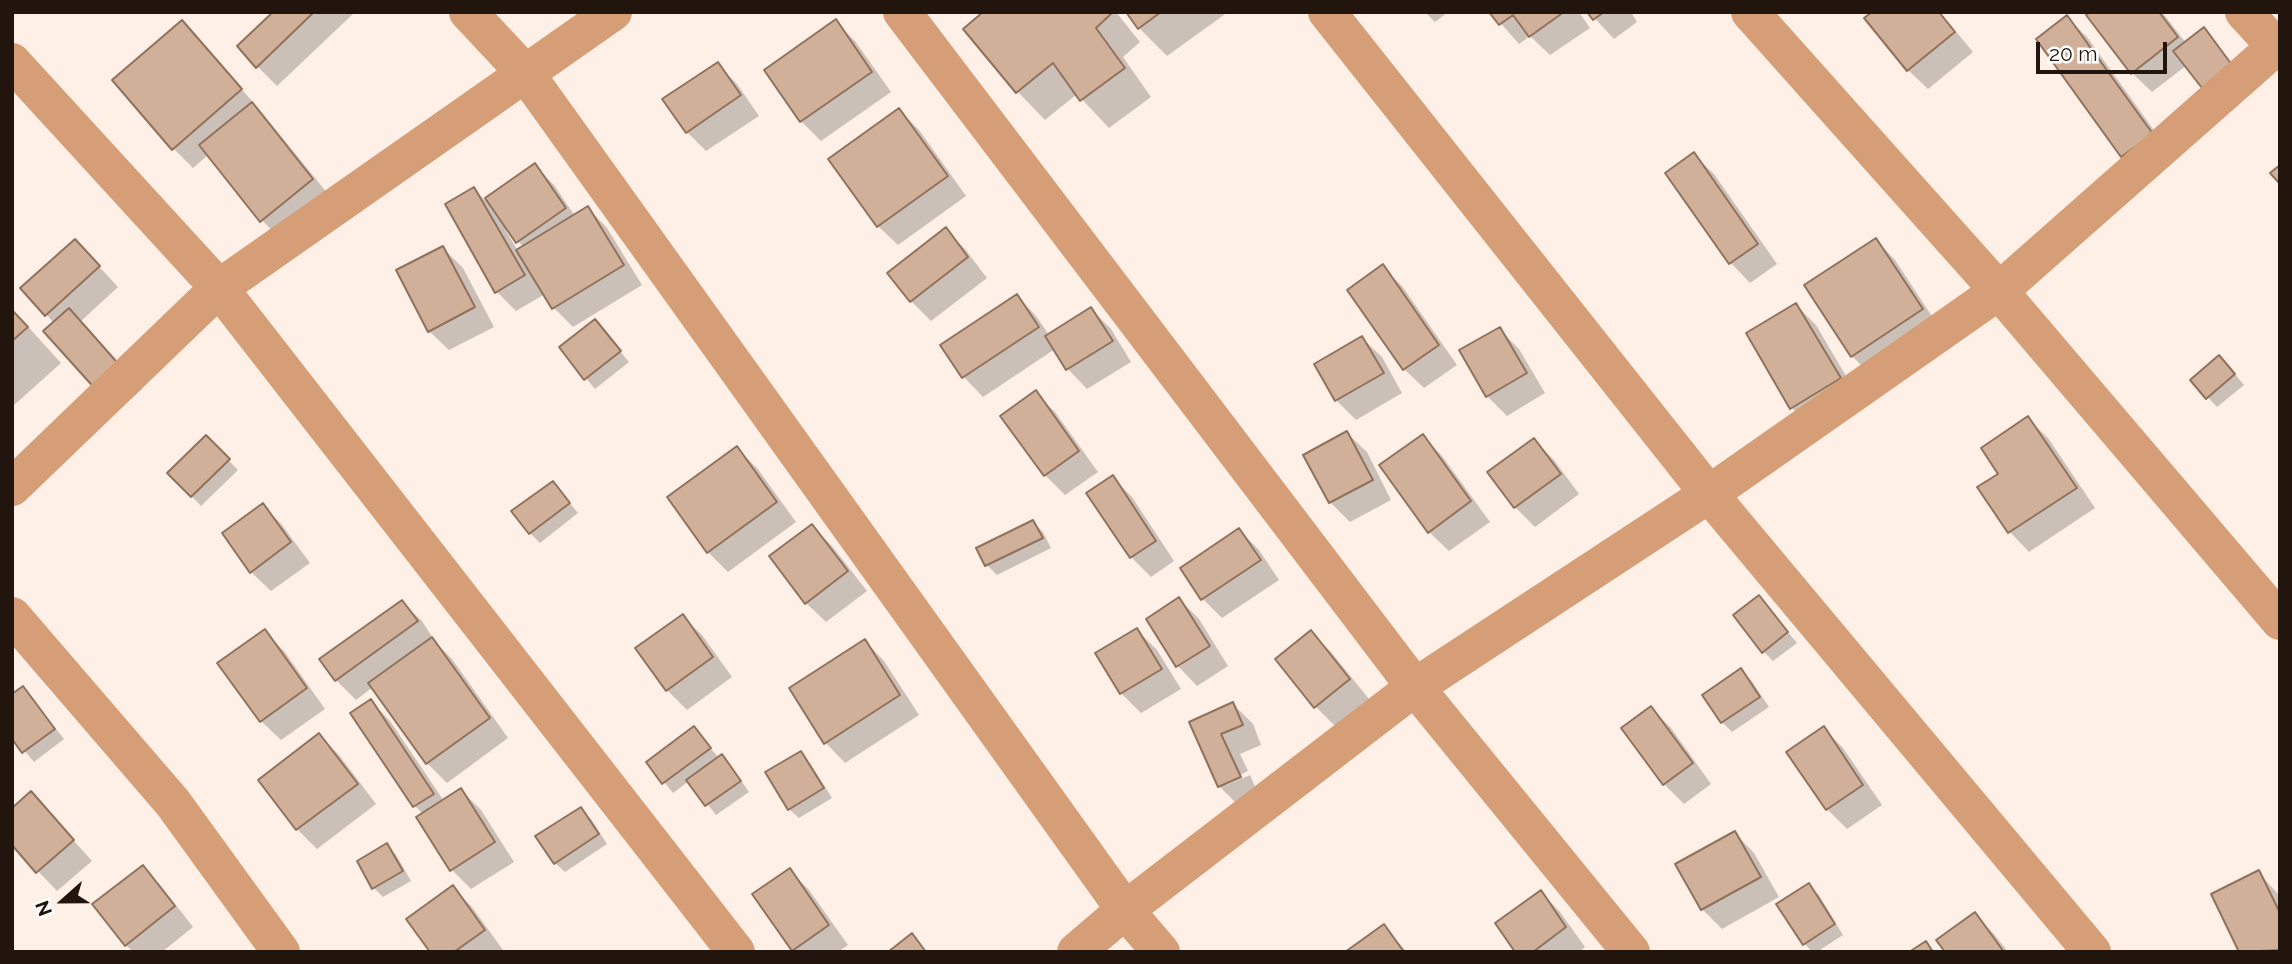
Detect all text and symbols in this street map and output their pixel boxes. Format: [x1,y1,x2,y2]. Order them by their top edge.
scale bar [2040,28,2171,72]
text: 20 m [2049,41,2097,66]
north arrow [28,866,98,936]
text: N [31,898,56,919]

